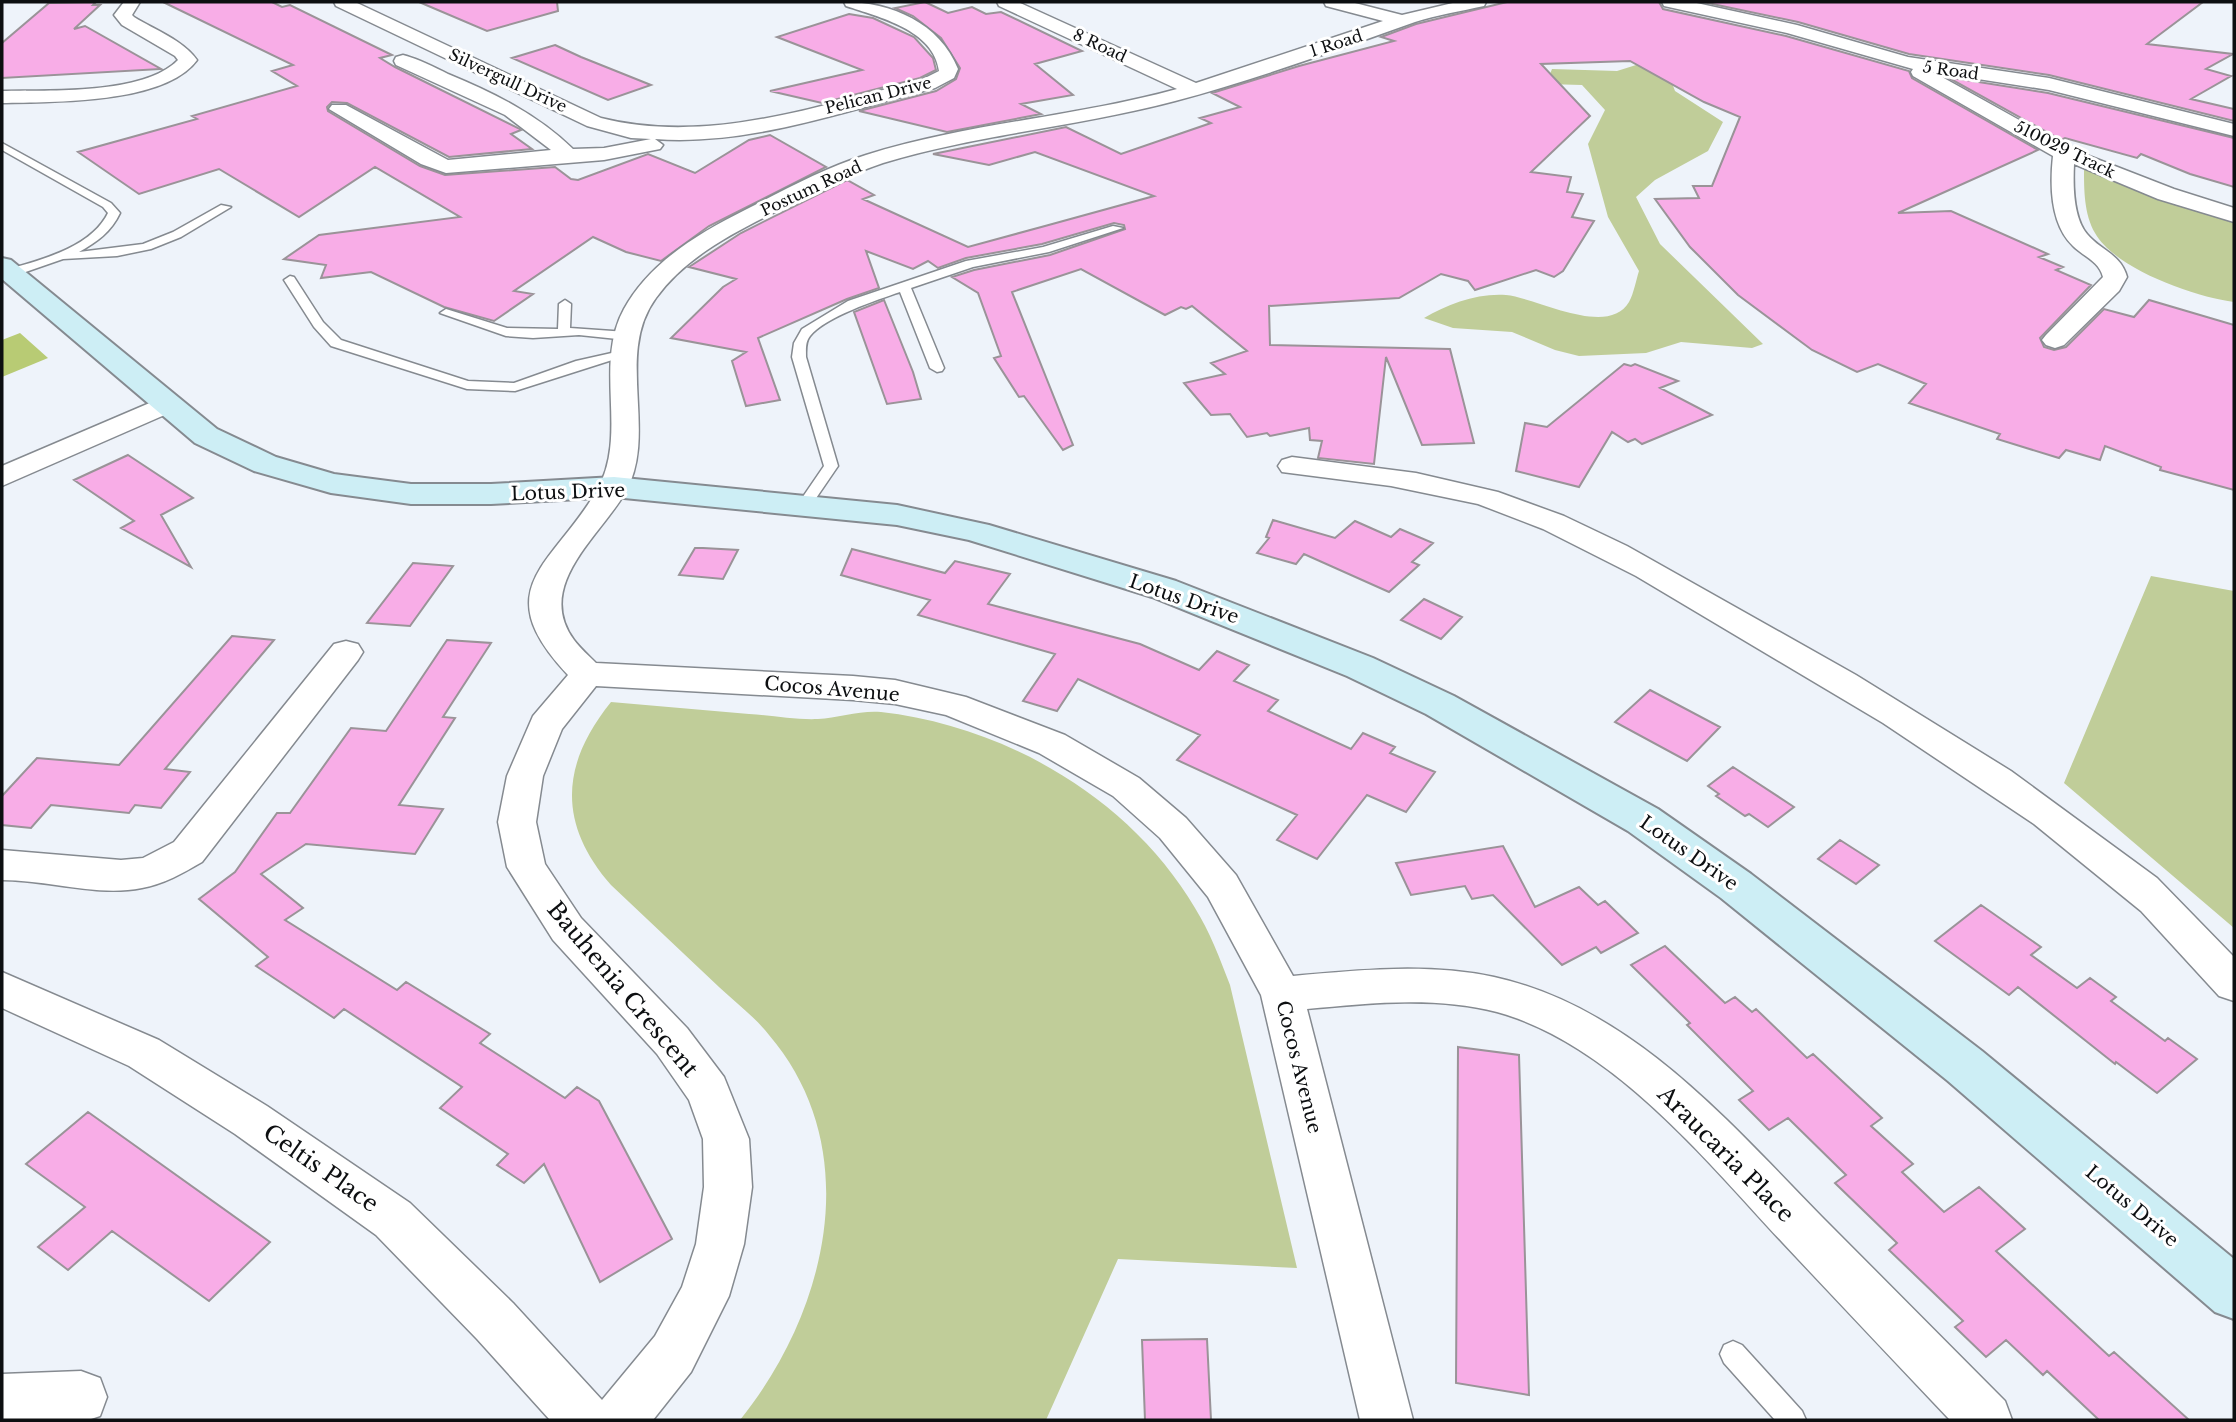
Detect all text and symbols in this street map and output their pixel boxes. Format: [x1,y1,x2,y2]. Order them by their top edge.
street label: 8 Road [1070,24,1130,66]
street label: 1 Road [1307,25,1365,61]
street label: Silvergull Drive [446,44,570,116]
street label: 5 Road [1922,56,1980,84]
street label: Pelican Drive [823,72,933,118]
street label: 510029 Track [2011,116,2119,182]
street label: Postum Road [757,156,865,220]
street label: Lotus Drive [510,479,626,505]
street label: Lotus Drive [1126,569,1242,629]
street label: Cocos Avenue [763,672,901,706]
street label: Lotus Drive [1635,811,1743,895]
street label: Bauhenia Crescent [541,896,705,1083]
street label: Cocos Avenue [1271,998,1327,1136]
street label: Araucaria Place [1651,1079,1800,1228]
street label: Celtis Place [258,1118,384,1218]
street label: Lotus Drive [2081,1160,2183,1252]

